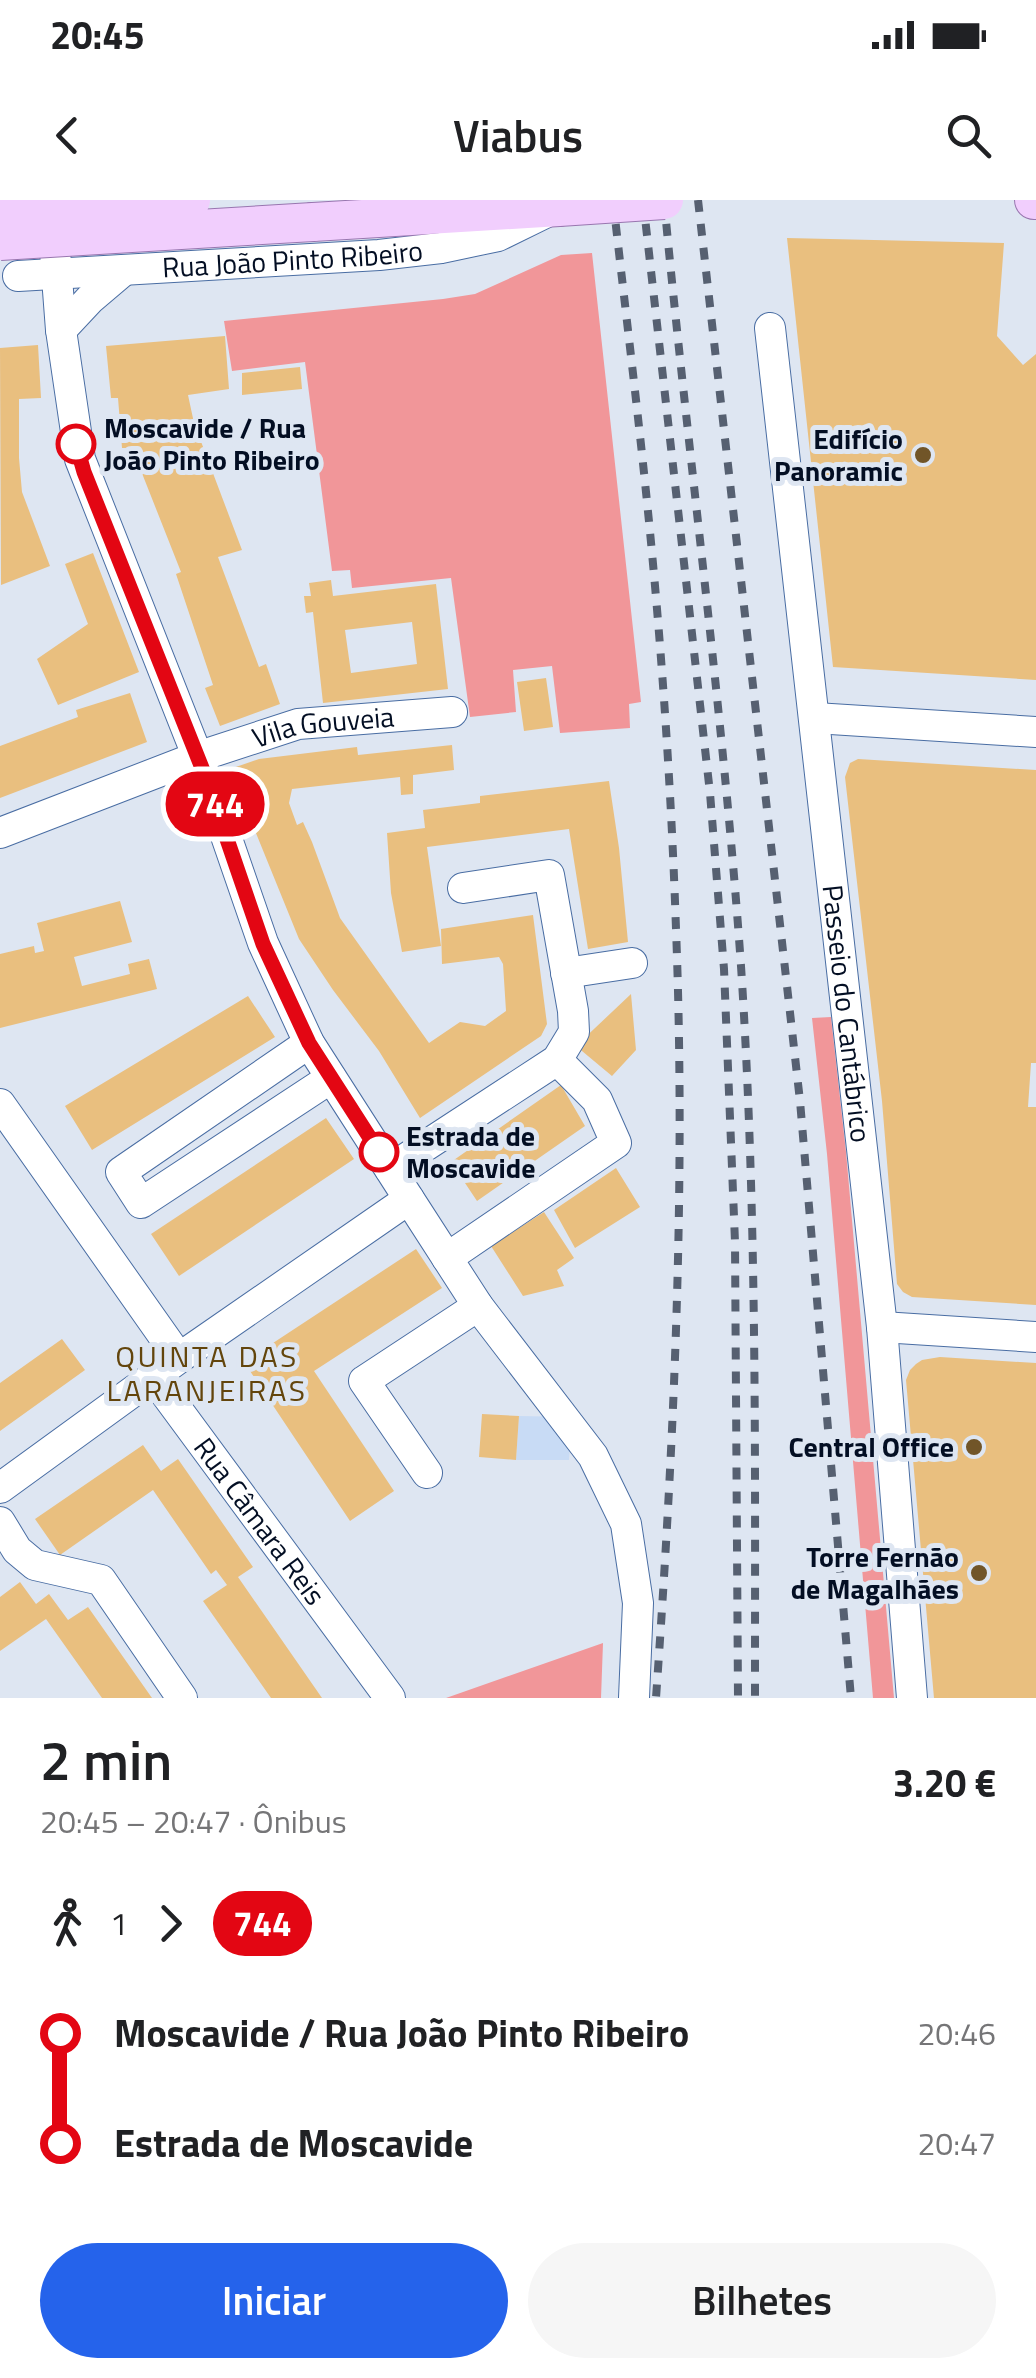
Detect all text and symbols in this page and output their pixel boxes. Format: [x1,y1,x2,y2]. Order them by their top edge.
text: 20:45 [50,6,145,64]
text: Viabus [453,101,583,169]
icon: back [40,108,95,163]
icon: search [941,108,996,163]
street label: Rua João Pinto Ribeiro [161,228,425,289]
place label: Moscavide / Rua João Pinto Ribeiro [104,406,320,481]
place label: Edifício Panoramic [774,417,903,492]
marker: Moscavide / Rua João Pinto Ribeiro [57,425,95,463]
marker: Edifício Panoramic [912,444,934,466]
street label: Vila Gouveia [246,695,396,759]
line badge: 744 [158,772,272,836]
text: 744 [186,777,244,831]
street label: Passeio do Cantábrico [812,883,883,1145]
place label: Estrada de Moscavide [406,1114,535,1189]
marker: Estrada de Moscavide [360,1133,398,1171]
district label: QUINTA DAS LARANJEIRAS [107,1333,307,1413]
place label: Central Office [788,1425,954,1468]
street label: Rua Câmara Reis [184,1428,336,1614]
marker: Central Office [963,1436,985,1458]
place label: Torre Fernão de Magalhães [791,1535,959,1610]
marker: Torre Fernão de Magalhães [968,1562,990,1584]
text: 2 min [40,1718,172,1801]
text: 3.20 € [893,1754,996,1812]
text: 20:45 – 20:47 · Ônibus [40,1797,347,1845]
icon: walk [40,1896,95,1951]
icon: forward [143,1896,198,1951]
text: 744 [233,1896,292,1950]
text: 1 [110,1899,128,1947]
text: Moscavide / Rua João Pinto Ribeiro [114,2004,689,2062]
text: 20:46 [917,2009,996,2057]
text: Estrada de Moscavide [114,2114,473,2172]
text: 20:47 [917,2119,996,2167]
button: Iniciar [40,2243,508,2358]
button: Bilhetes [528,2243,996,2358]

